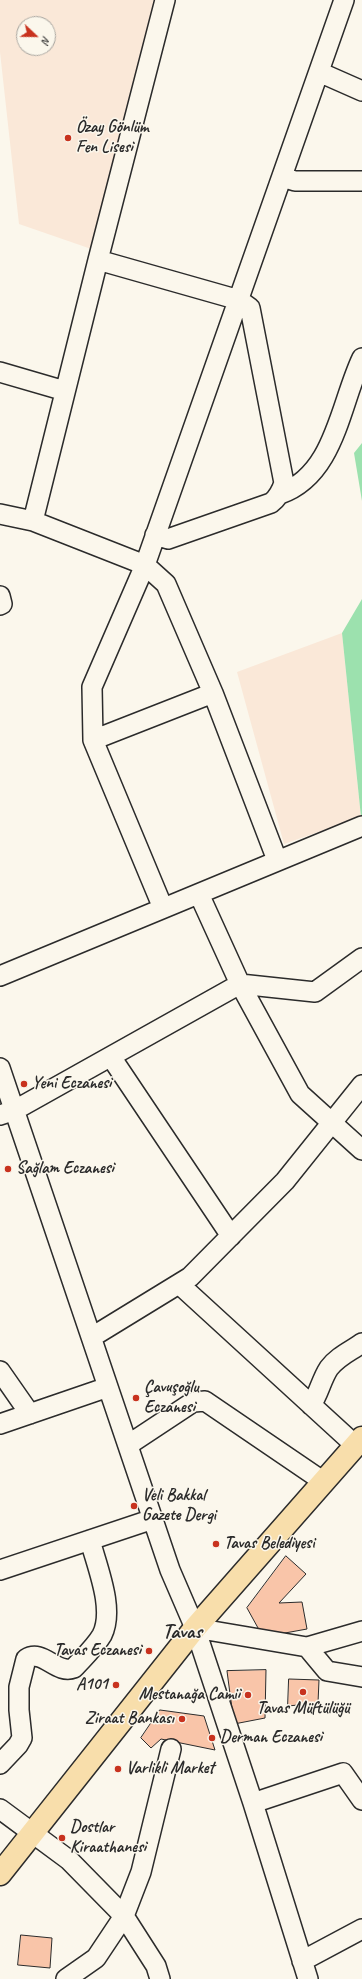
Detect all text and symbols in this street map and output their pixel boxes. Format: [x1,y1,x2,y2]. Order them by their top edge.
north arrow [16,16,56,56]
text: N [38,34,54,46]
place label: Özay Gönlüm Fen Lisesi [76,118,148,158]
marker: Özay Gönlüm Fen Lisesi [63,133,73,143]
place label: Yeni Eczanesi [32,1074,111,1094]
marker: Yeni Eczanesi [19,1079,29,1089]
place label: Sağlam Eczanesi [16,1159,114,1179]
marker: Sağlam Eczanesi [3,1164,13,1174]
place label: Çavuşoğlu Eczanesi [144,1378,199,1418]
marker: Çavuşoğlu Eczanesi [131,1393,141,1403]
place label: Veli Bakkal Gazete Dergi [142,1486,216,1526]
marker: Veli Bakkal Gazete Dergi [129,1501,139,1511]
place label: Tavas Belediyesi [224,1534,315,1554]
marker: Tavas Belediyesi [211,1539,221,1549]
district label: Tavas [162,1619,202,1645]
place label: Tavas Eczanesi [54,1641,141,1661]
marker: Tavas Eczanesi [144,1646,154,1656]
place label: A101 [76,1675,108,1695]
marker: A101 [111,1680,121,1690]
place label: Mestanağa Camii [139,1685,240,1705]
marker: Tavas Müftülüğü [298,1687,308,1697]
marker: Mestanağa Camii [243,1690,253,1700]
place label: Tavas Müftülüğü [257,1699,349,1719]
place label: Ziraat Bankası [85,1709,174,1729]
marker: Ziraat Bankası [177,1714,187,1724]
place label: Derman Eczanesi [220,1728,322,1748]
marker: Derman Eczanesi [207,1733,217,1743]
place label: Varlikli Market [126,1759,214,1779]
marker: Varlikli Market [113,1764,123,1774]
place label: Dostlar Kiraathanesi [70,1818,146,1858]
marker: Dostlar Kiraathanesi [57,1833,67,1843]

